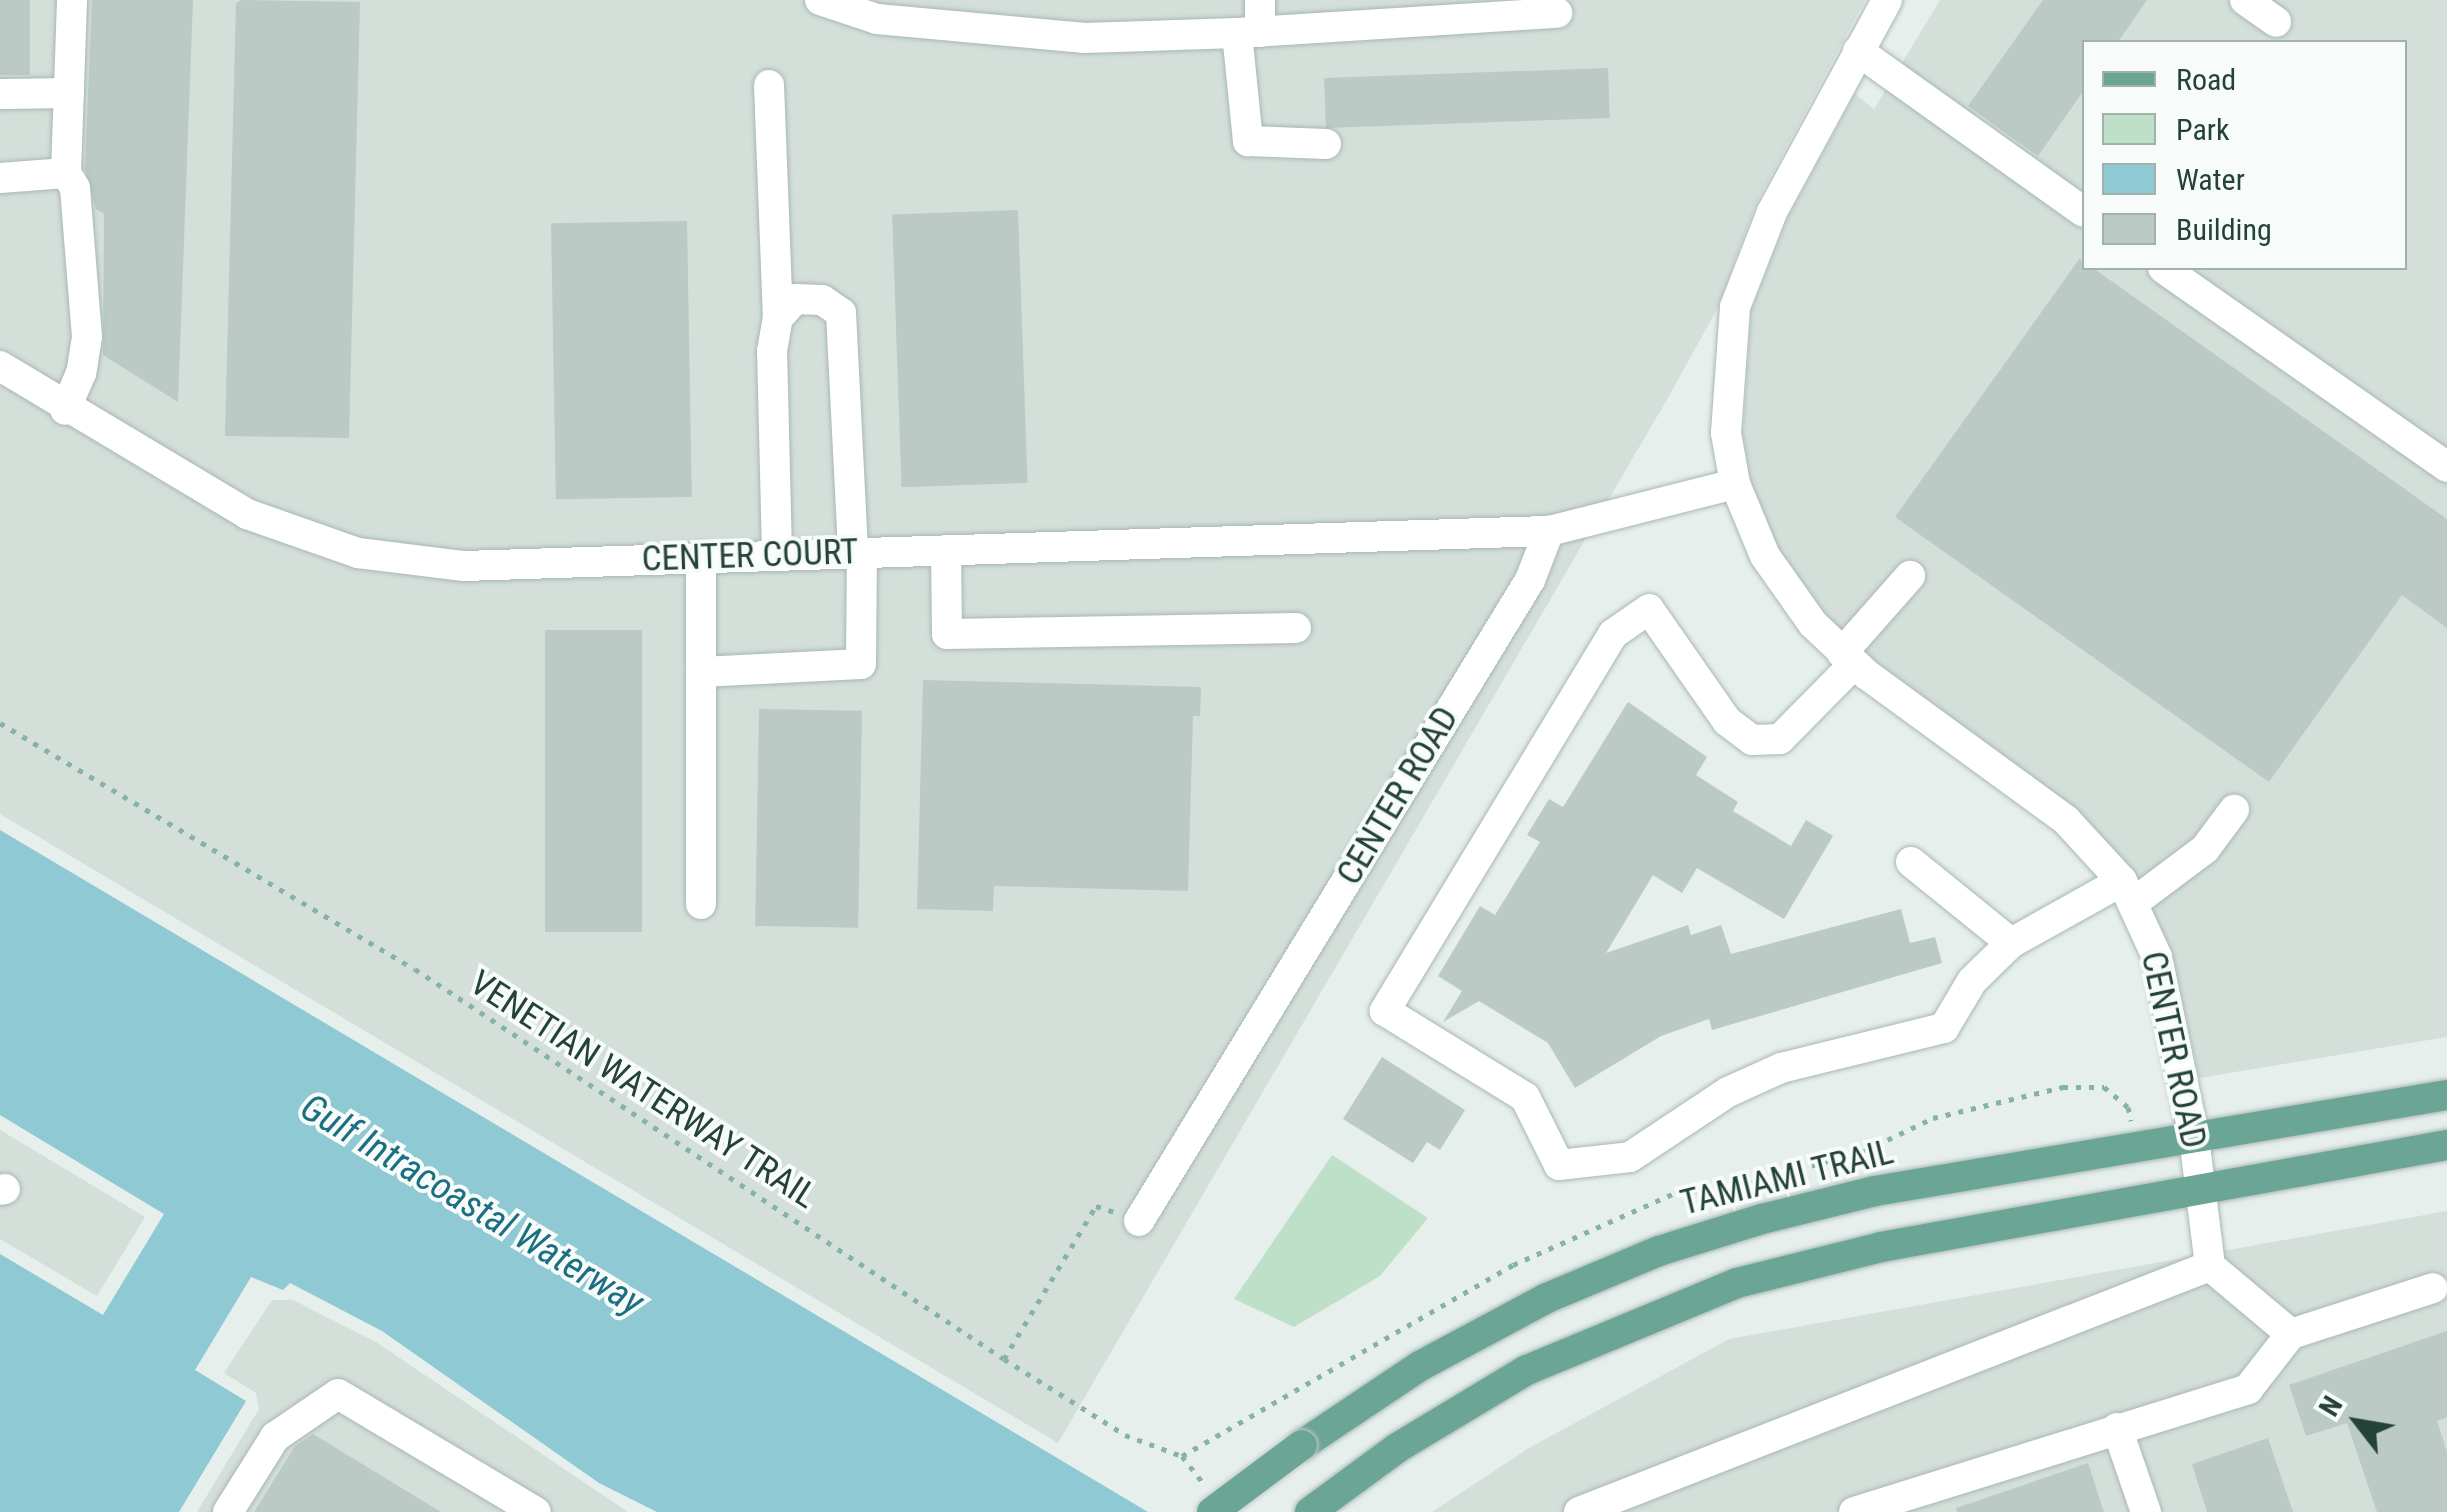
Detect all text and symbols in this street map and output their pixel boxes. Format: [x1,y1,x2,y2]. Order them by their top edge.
legend [2082,40,2407,270]
text: Road [2176,62,2236,97]
text: Park [2176,112,2230,147]
text: Water [2176,162,2245,197]
text: Building [2176,212,2272,247]
street label: CENTER COURT [641,531,859,581]
street label: CENTER ROAD [1328,699,1468,893]
street label: CENTER ROAD [2132,948,2214,1152]
street label: VENETIAN WATERWAY TRAIL [462,962,824,1218]
water label: Gulf Intracoastal Waterway [292,1085,652,1325]
street label: TAMIAMI TRAIL [1676,1131,1898,1225]
north arrow [2307,1372,2407,1472]
text: N [2312,1390,2349,1422]

